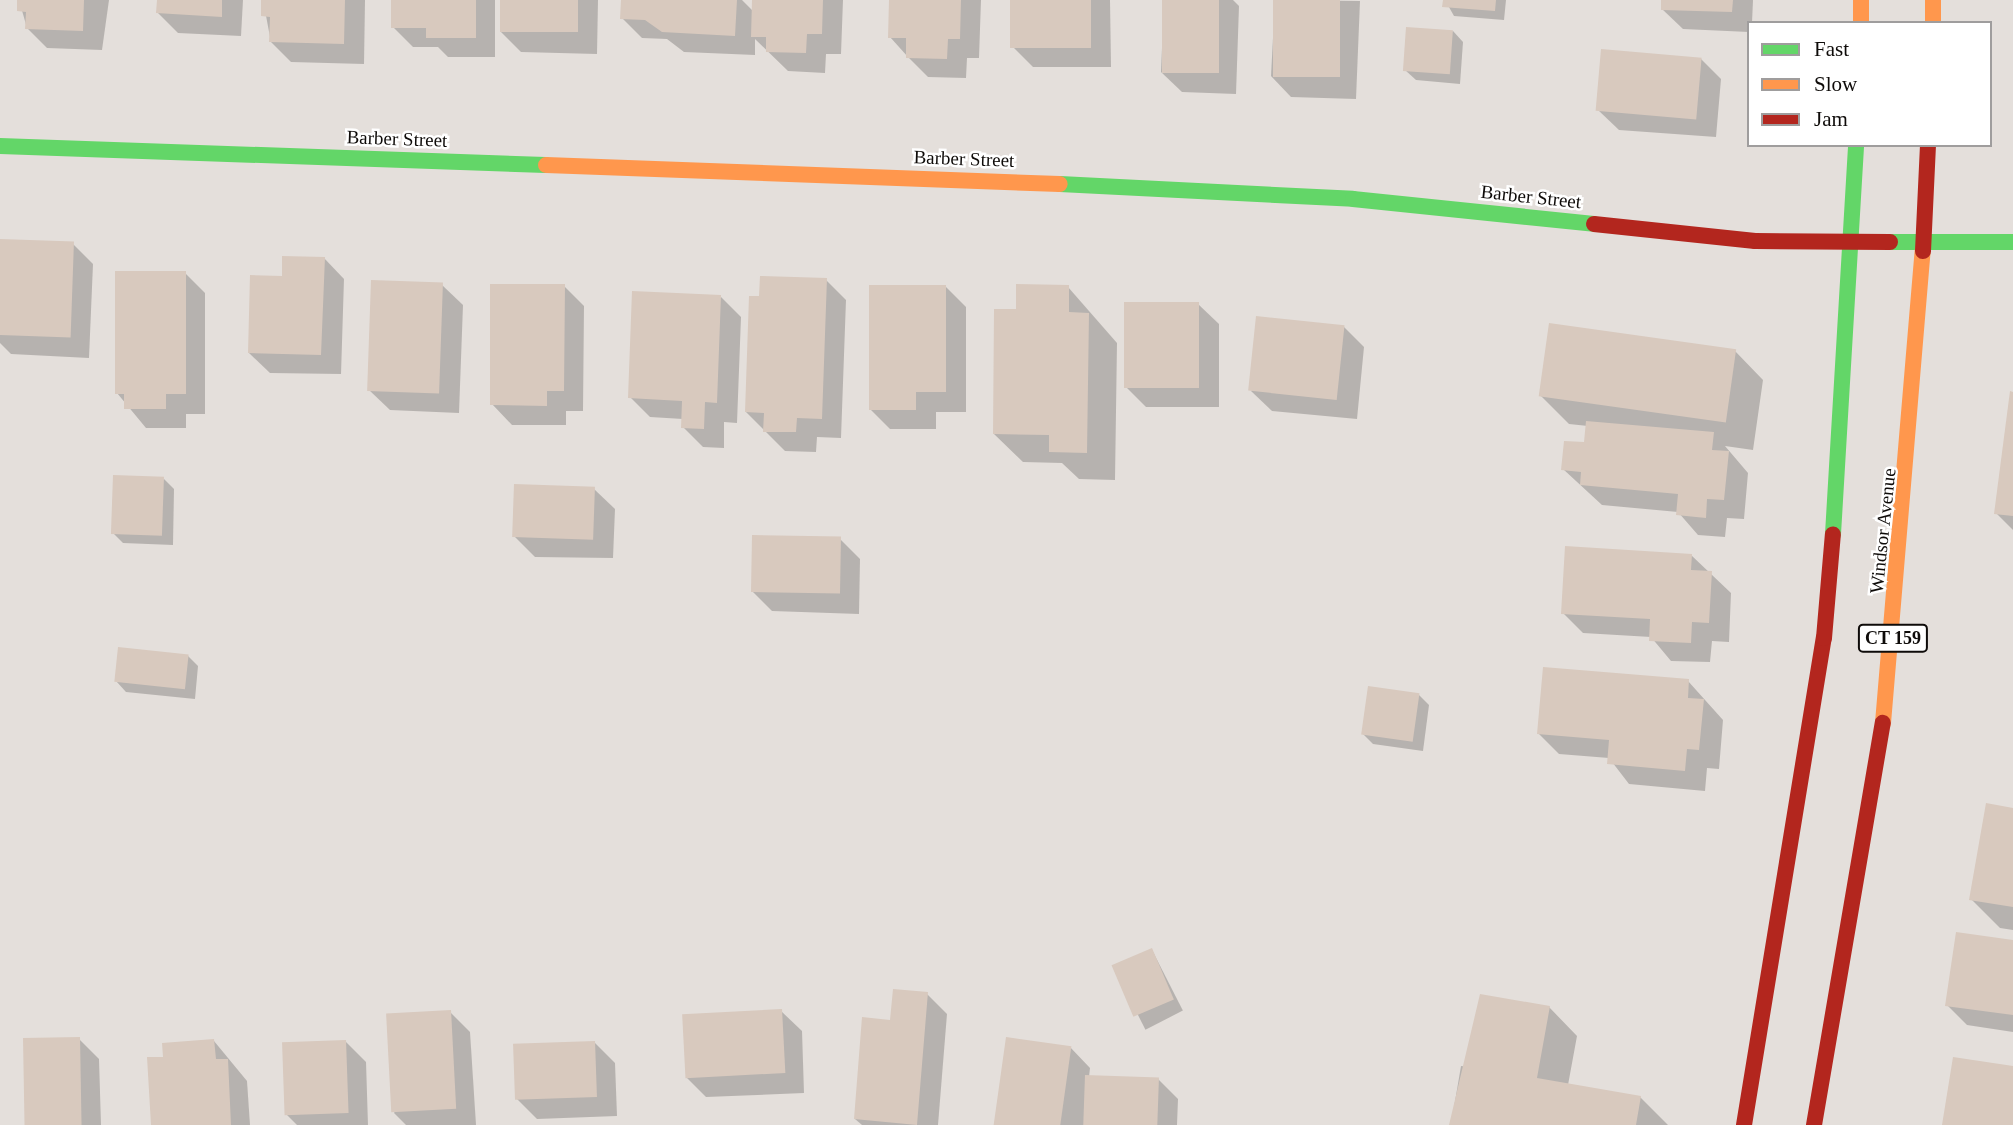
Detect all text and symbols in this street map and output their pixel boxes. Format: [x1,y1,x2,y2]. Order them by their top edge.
legend [1747,21,1992,147]
text: Fast [1814,37,1849,61]
text: Slow [1814,72,1857,96]
text: Jam [1814,107,1848,131]
street label: Barber Street [346,126,448,152]
street label: Barber Street [913,146,1015,172]
street label: Barber Street [1480,180,1582,214]
street label: Windsor Avenue [1865,467,1901,595]
road number: CT 159 [1856,624,1930,652]

